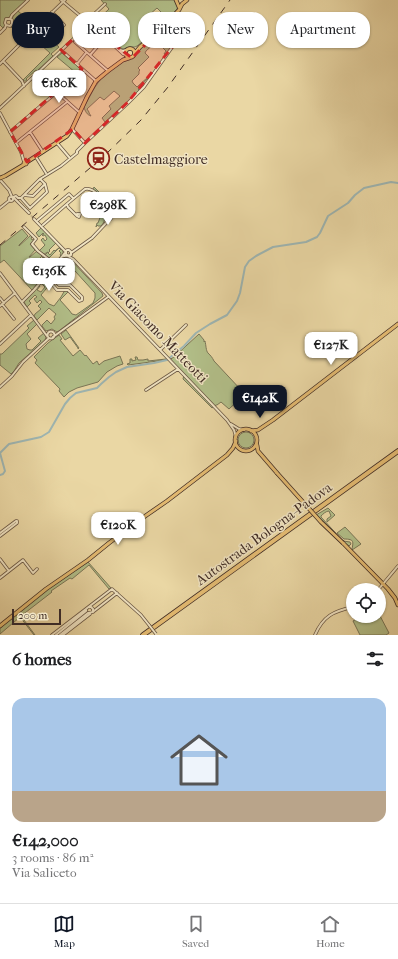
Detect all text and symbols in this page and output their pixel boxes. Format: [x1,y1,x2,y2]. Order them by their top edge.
chip: Buy [12,12,64,48]
chip: Rent [72,12,130,48]
chip: Filters [138,12,205,48]
chip: New [213,12,268,48]
chip: Apartment [276,12,370,48]
pin: €180K [31,70,87,104]
text: €180K [41,75,77,90]
station icon: Castelmaggiore [86,146,112,172]
place label: Castelmaggiore [114,151,208,168]
pin: €298K [80,192,136,226]
text: €298K [89,197,127,212]
pin: €136K [21,258,77,292]
text: €136K [32,263,66,278]
street label: Via Giacomo Matteotti [104,277,211,387]
pin: €127K [303,332,359,366]
text: €127K [314,337,348,352]
pin: €142K [232,385,288,419]
text: €142K [242,390,278,405]
street label: Autostrada Bologna-Padova [192,479,336,590]
pin: €120K [90,512,146,546]
text: €120K [100,517,136,532]
map controls [346,583,386,623]
button: locate [346,583,386,623]
scale bar [12,607,61,626]
text: 200 m [18,609,47,622]
icon: filters [364,648,386,670]
text: 6 homes [12,649,72,669]
icon: home [163,724,235,796]
text: €142,000 [12,830,79,850]
text: 3 rooms · 86 m² [12,850,93,865]
text: Via Saliceto [12,865,77,880]
tab: Map [53,913,75,950]
tab: Saved [182,913,209,950]
tab: Home [316,913,345,950]

